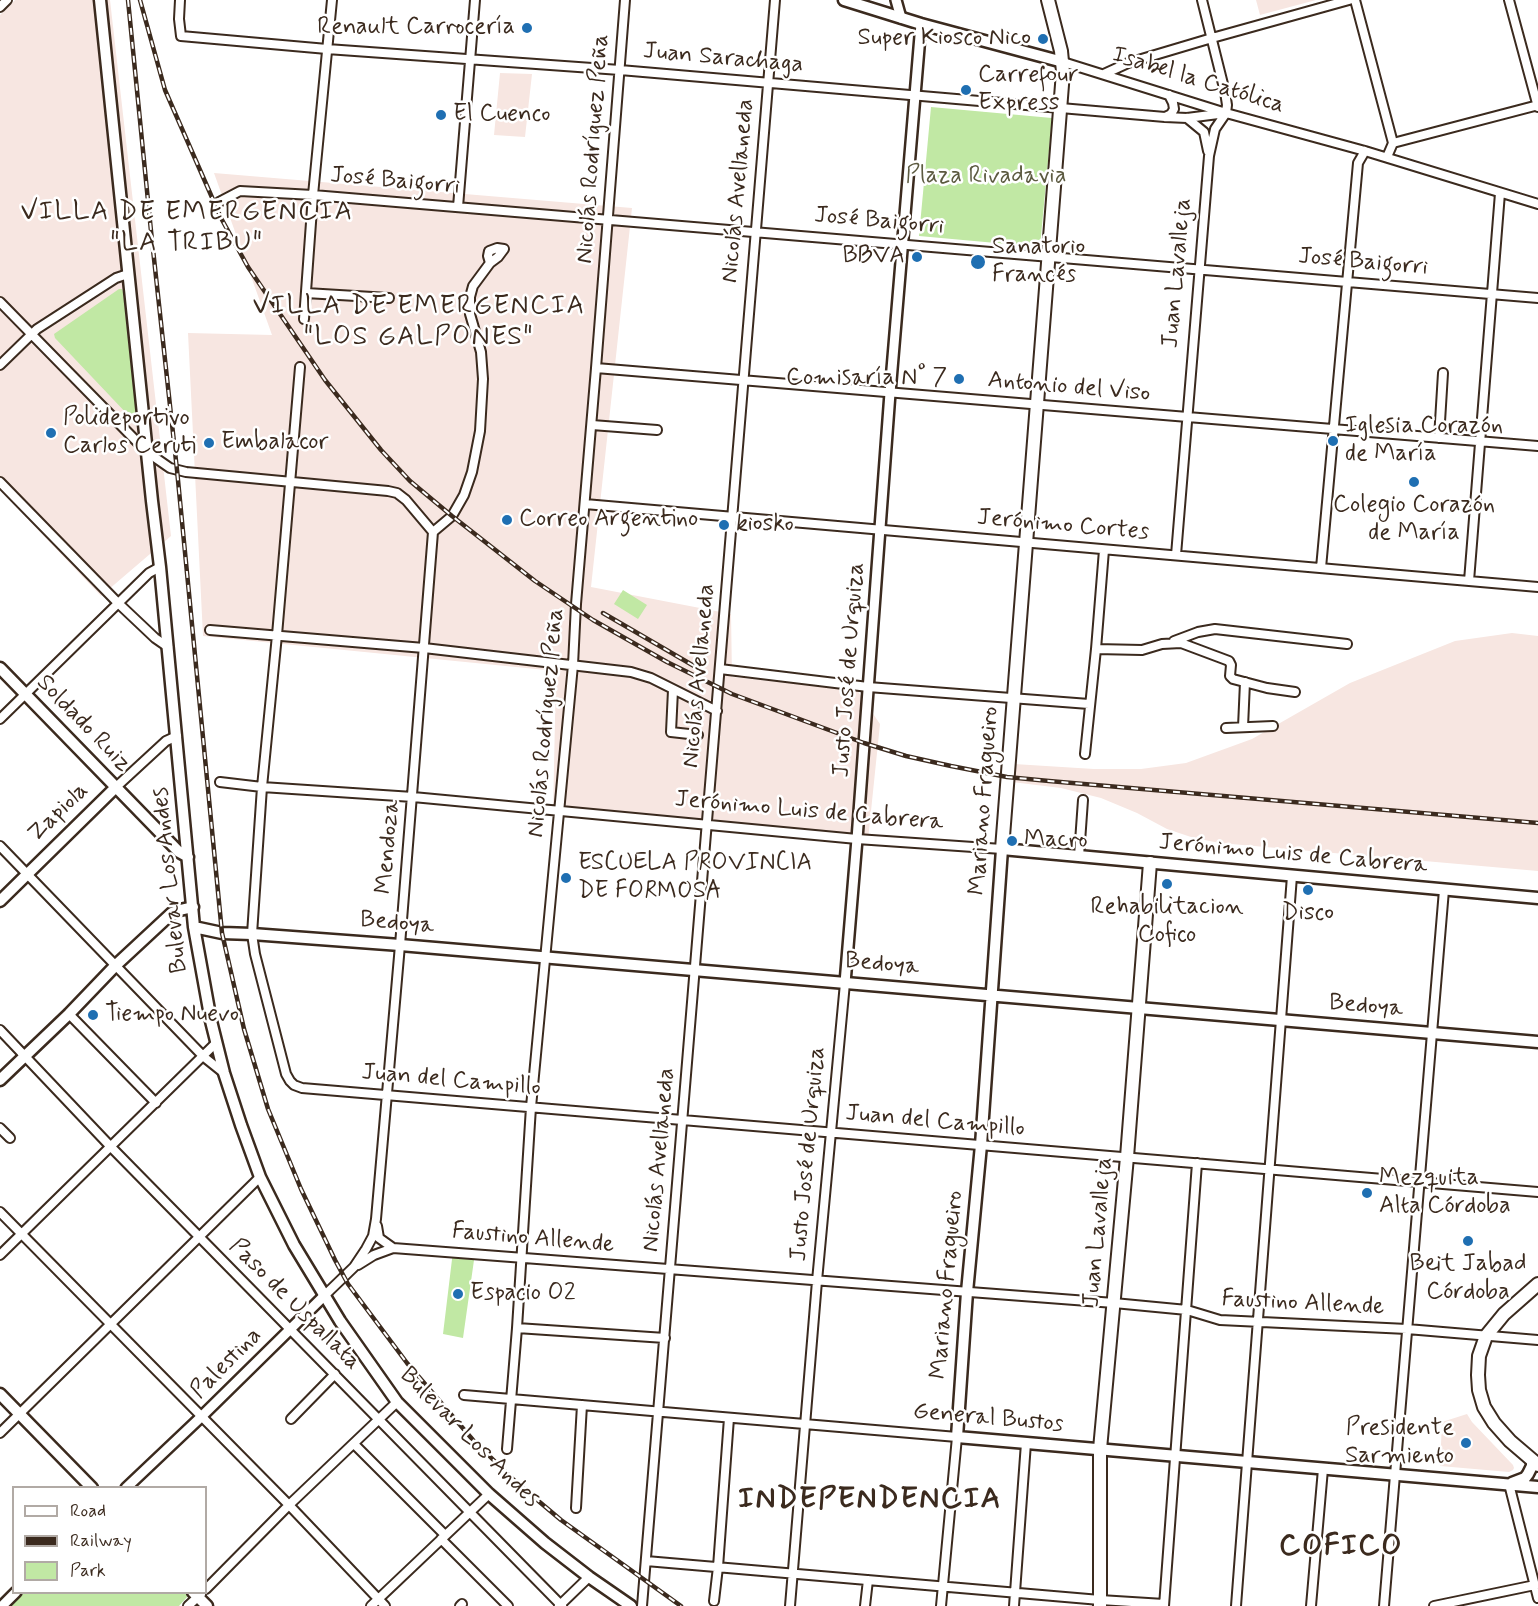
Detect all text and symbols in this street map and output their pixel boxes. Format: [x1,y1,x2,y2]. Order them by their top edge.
place label: Renault Carrocería [317,14,515,42]
marker: Renault Carrocería [520,21,534,35]
place label: Super Kiosco Nico [858,25,1031,53]
marker: Super Kiosco Nico [1036,32,1050,46]
street label: Nicolás Rodríguez Peña [572,33,616,265]
street label: Juan Sarachaga [642,38,804,80]
street label: Isabel la Católica [1108,41,1288,121]
place label: Carrefour Express [978,62,1079,118]
marker: Carrefour Express [959,83,973,97]
street label: Nicolás Avellaneda [717,98,761,284]
place label: El Cuenco [453,101,550,129]
marker: El Cuenco [434,108,448,122]
street label: José Baigorri [329,162,461,202]
park label: Plaza Rivadavia [906,163,1066,191]
district label: VILLA DE EMERGENCIA "LA TRIBU" [23,197,351,260]
street label: Juan Lavalleja [1157,197,1199,349]
street label: José Baigorri [813,202,945,242]
place label: Sanatorio Francés [992,234,1085,290]
place label: BBVA [842,243,905,271]
street label: José Baigorri [1297,243,1429,283]
marker: BBVA [910,250,924,264]
marker: Sanatorio Francés [969,253,987,271]
district label: VILLA DE EMERGENCIA "LOS GALPONES" [255,291,583,354]
place label: Comisaría N° 7 [786,365,947,393]
street label: Antonio del Viso [987,367,1151,409]
marker: Comisaría N° 7 [952,372,966,386]
place label: Polideportivo Carlos Ceruti [63,405,196,461]
place label: Iglesia Corazón de María [1345,413,1503,469]
marker: Polideportivo Carlos Ceruti [44,426,58,440]
place label: Embalacor [221,429,329,457]
marker: Iglesia Corazón de María [1326,434,1340,448]
marker: Embalacor [202,436,216,450]
marker: Colegio Corazón de María [1407,475,1421,489]
place label: Colegio Corazón de María [1333,492,1495,548]
street label: Jerónimo Cortes [976,504,1150,548]
place label: Correo Argentino [519,506,698,534]
place label: kiosko [736,511,794,539]
marker: Correo Argentino [500,513,514,527]
marker: kiosko [717,518,731,532]
street label: Justo José de Urquiza [828,562,872,778]
street label: Nicolás Avellaneda [678,583,722,769]
street label: Nicolás Rodríguez Peña [523,607,571,839]
street label: Soldado Ruiz [29,669,137,779]
street label: Mariano Fragueiro [964,705,1006,897]
street label: Zapiola [23,777,95,849]
street label: Bulevar Los Andes [147,786,195,974]
street label: Jerónimo Luis de Cabrera [673,786,945,838]
street label: Mendoza [371,798,407,896]
place label: Macro [1024,827,1088,855]
street label: Jerónimo Luis de Cabrera [1157,829,1429,881]
marker: Macro [1005,834,1019,848]
place label: ESCUELA PROVINCIA DE FORMOSA [578,850,812,906]
marker: ESCUELA PROVINCIA DE FORMOSA [559,871,573,885]
marker: Rehabilitacion Cofico [1160,877,1174,891]
marker: Disco [1301,883,1315,897]
place label: Rehabilitacion Cofico [1090,894,1244,950]
place label: Disco [1282,900,1334,928]
street label: Bedoya [359,906,435,942]
street label: Bedoya [844,947,920,983]
street label: Bedoya [1328,989,1404,1025]
place label: Tiempo Nuevo [105,1001,239,1029]
marker: Tiempo Nuevo [86,1008,100,1022]
street label: Justo José de Urquiza [785,1045,833,1263]
street label: Juan del Campillo [360,1059,542,1103]
street label: Nicolás Avellaneda [638,1067,682,1253]
street label: Juan del Campillo [844,1100,1026,1144]
street label: Juan Lavalleja [1078,1156,1120,1308]
place label: Mezquita Alta Córdoba [1379,1165,1511,1221]
marker: Mezquita Alta Córdoba [1360,1186,1374,1200]
street label: Mariano Fragueiro [925,1189,971,1381]
street label: Faustino Allende [451,1218,615,1260]
street label: Paso de Uspallata [222,1233,366,1377]
marker: Beit Jabad Córdoba [1461,1234,1475,1248]
place label: Beit Jabad Córdoba [1409,1251,1527,1307]
place label: Espacio O2 [470,1280,576,1308]
street label: Faustino Allende [1221,1285,1385,1323]
marker: Espacio O2 [451,1287,465,1301]
street label: Palestina [185,1322,269,1406]
street label: Bulevar Los Andes [393,1362,545,1514]
street label: General Bustos [912,1398,1064,1440]
place label: Presidente Sarmiento [1345,1415,1454,1471]
marker: Presidente Sarmiento [1459,1436,1473,1450]
district label: INDEPENDENCIA [736,1483,1004,1519]
legend [12,1486,207,1594]
text: Road [70,1499,106,1523]
text: Railway [70,1529,132,1553]
district label: COFICO [1280,1530,1402,1566]
text: Park [70,1559,106,1583]

